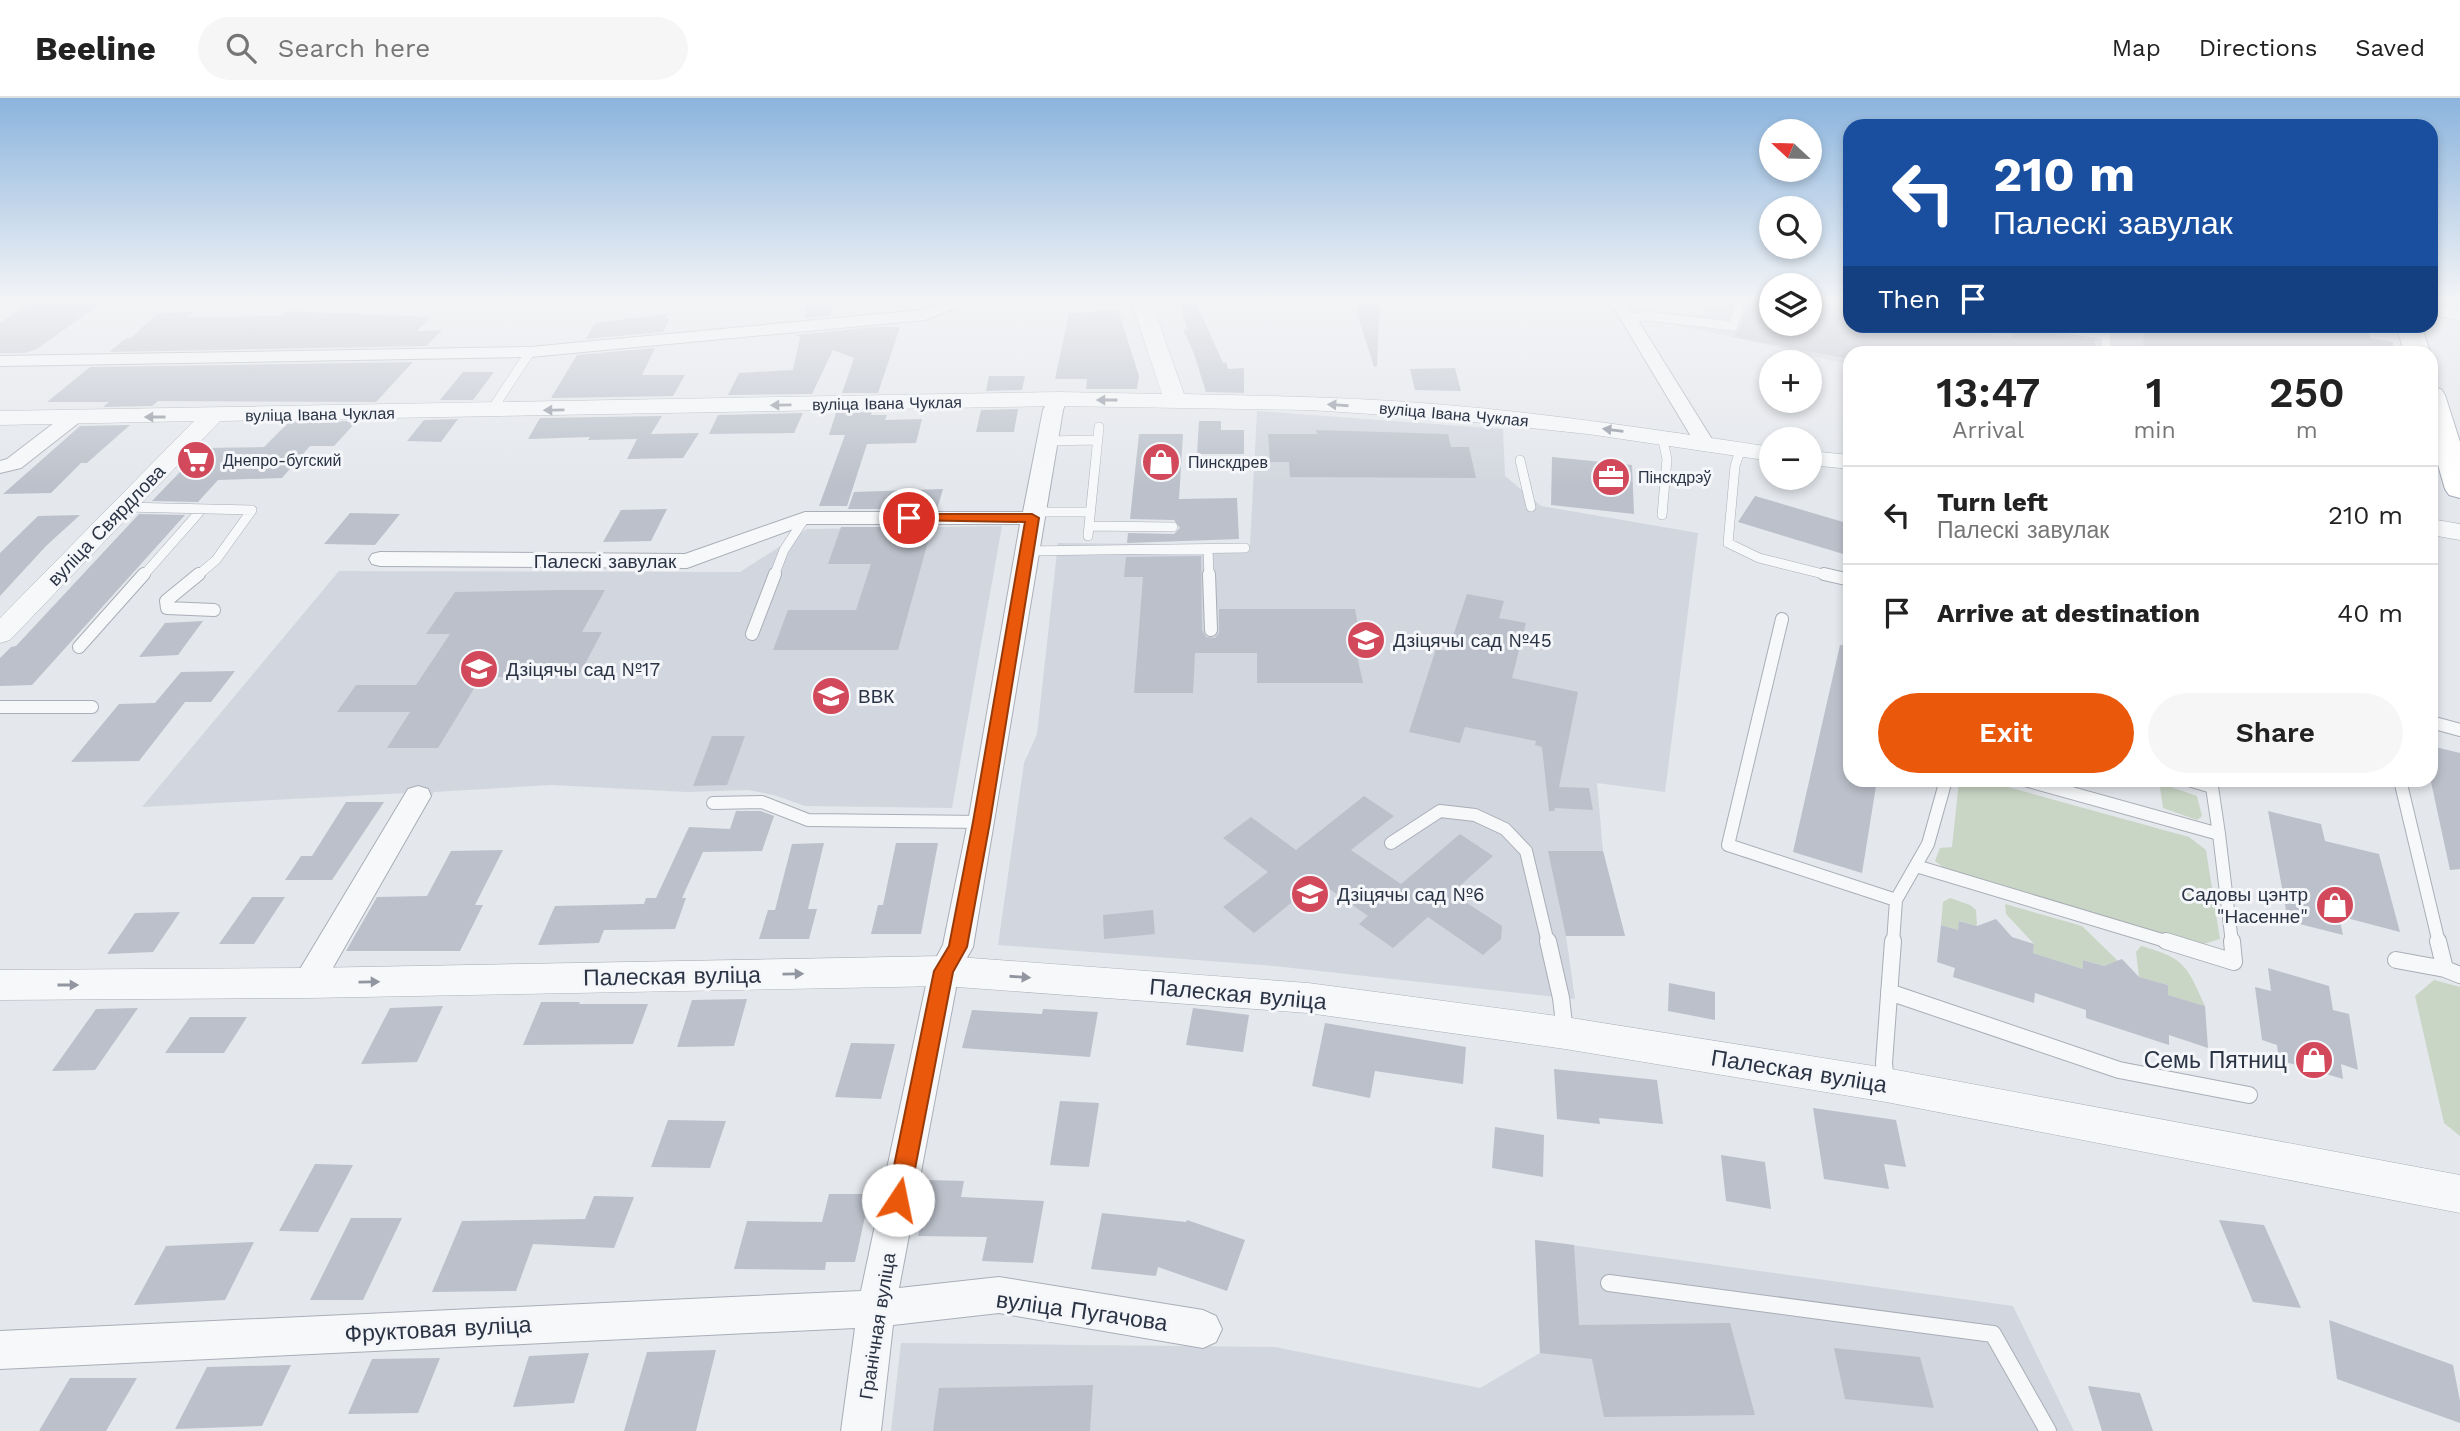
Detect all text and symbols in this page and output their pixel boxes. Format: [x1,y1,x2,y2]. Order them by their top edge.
search box [198,17,688,80]
text: Beeline [35,29,156,68]
icon: search [222,29,260,67]
text: Search here [278,33,430,63]
text: Map [2112,34,2161,62]
text: Directions [2199,34,2317,62]
text: Saved [2355,34,2425,62]
north arrow [1759,119,1822,182]
map controls [1759,119,1822,490]
text: 210 m [1993,145,2135,203]
icon: left [1878,147,1969,238]
button: search [1759,196,1822,259]
text: Палескі завулак [1993,204,2233,242]
button: layers [1759,273,1822,336]
icon: arrive [1954,280,1992,318]
text: Then [1878,284,1940,314]
button: + [1759,350,1822,413]
text: 13:47 [1936,368,2040,417]
text: 1 [2146,368,2163,417]
text: 250 [2269,368,2345,417]
street label: вуліца Івана Чуклая [812,393,962,414]
one-way arrow [1095,394,1117,406]
one-way arrow [770,399,792,411]
one-way arrow [1327,399,1349,410]
street label: вуліца Івана Чуклая [1379,399,1529,430]
street label: вуліца Івана Чуклая [245,404,395,425]
one-way arrow [542,404,564,416]
one-way arrow [143,411,165,423]
text: Arrival [1952,417,2024,444]
text: min [2133,417,2176,444]
text: m [2296,417,2318,444]
one-way arrow [1602,424,1624,435]
button: − [1759,427,1822,490]
supermarket icon: Днепро-бугский [175,439,217,481]
shop icon: Пинскдрев [1140,441,1182,483]
place label: Днепро-бугский [223,451,341,470]
place label: Пинскдрев [1188,453,1268,472]
office icon: Пінскдрэў [1590,456,1632,498]
street label: вуліца Свярдлова [43,460,170,591]
place label: Пінскдрэў [1638,468,1711,487]
text: Turn left [1937,487,2048,517]
pin [879,488,939,548]
icon: left [1878,496,1916,534]
icon: arrive [890,499,928,537]
text: 210 m [2328,500,2403,530]
text: Палескі завулак [1937,517,2109,544]
street label: Палескі завулак [534,550,677,573]
icon: arrive [1878,594,1916,632]
text: Arrive at destination [1937,598,2200,628]
text: 40 m [2337,598,2403,628]
school or university icon: Дзіцячы сад №45 [1345,619,1387,661]
place label: Дзіцячы сад №45 [1393,629,1552,652]
school or university icon: Дзіцячы сад №17 [458,648,500,690]
place label: Дзіцячы сад №17 [506,658,660,681]
school or university icon: ВВК [810,675,852,717]
place label: ВВК [858,685,894,708]
button: Exit [1878,693,2134,773]
button: Share [2148,693,2403,773]
school or university icon: Дзіцячы сад №6 [1289,873,1331,915]
place label: Дзіцячы сад №6 [1337,883,1485,906]
place label: Садовы цэнтр "Насенне" [2181,883,2308,928]
shop icon: Садовы цэнтр "Насенне" [2314,884,2356,926]
street label: Палеская вуліца [583,961,761,992]
one-way arrow [782,969,804,980]
one-way arrow [1009,972,1031,983]
street label: Палеская вуліца [1148,973,1328,1016]
one-way arrow [358,976,380,988]
one-way arrow [57,979,79,991]
shop icon: Семь Пятниц [2293,1039,2335,1081]
street label: Палеская вуліца [1709,1044,1889,1099]
place label: Семь Пятниц [2144,1047,2287,1074]
position arrow [861,1163,935,1237]
street label: Гранічная вуліца [855,1251,901,1401]
street label: вуліца Пугачова [995,1286,1170,1337]
street label: Фруктовая вуліца [344,1311,532,1348]

